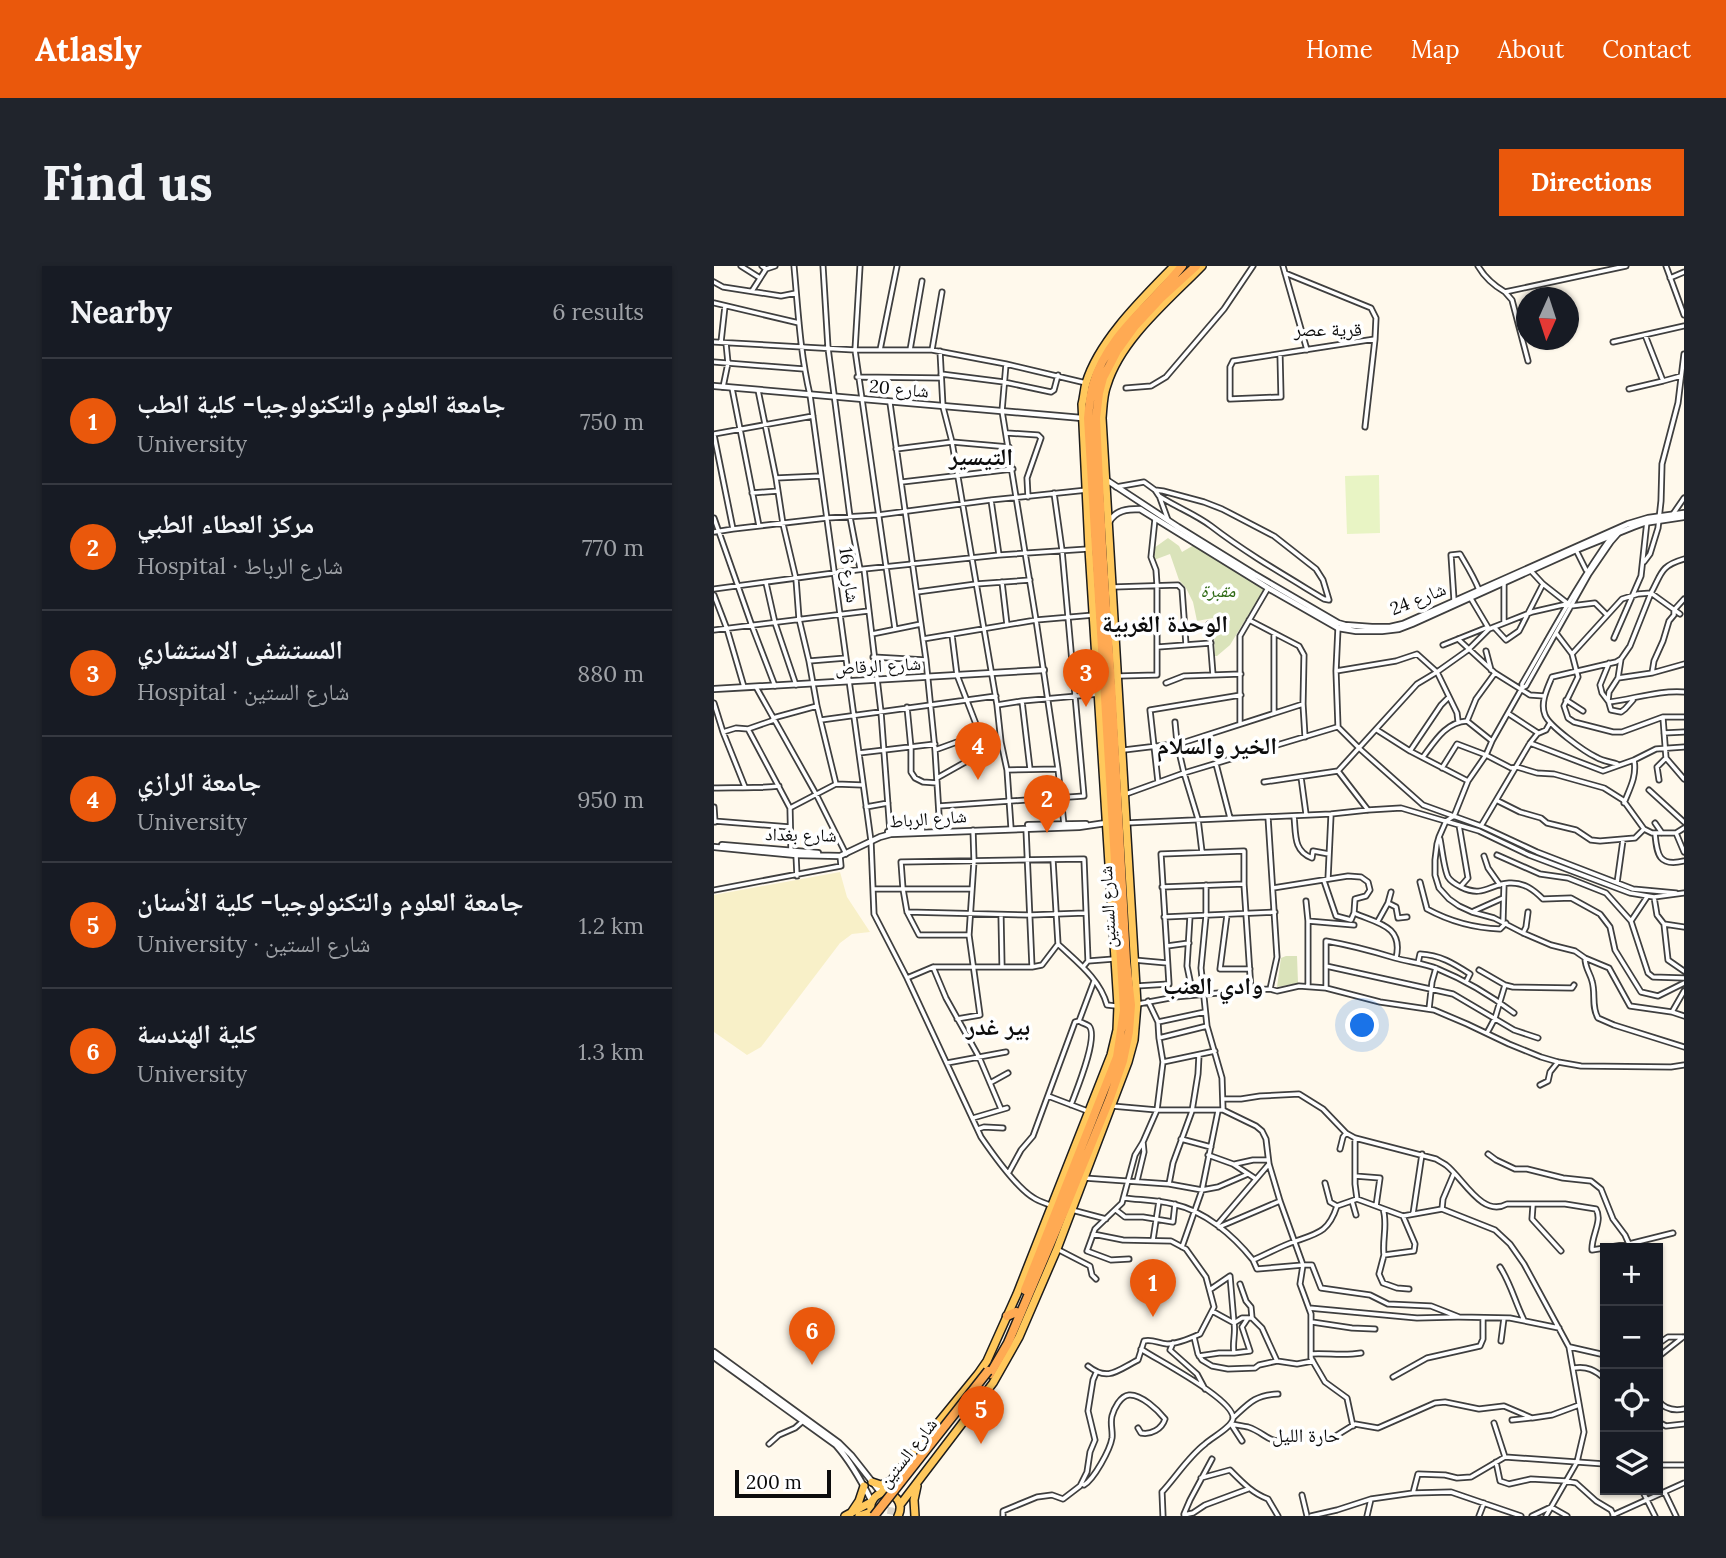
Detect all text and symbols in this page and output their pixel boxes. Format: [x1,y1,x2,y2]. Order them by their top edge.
text: Atlasly [35,28,142,70]
text: Home [1306,34,1373,65]
text: Map [1411,34,1460,65]
text: About [1498,34,1564,65]
text: Contact [1602,34,1691,65]
button: Directions [1499,149,1684,216]
text: Find us [42,151,213,213]
north arrow [1516,287,1579,350]
text: Nearby [70,293,172,331]
text: 6 results [552,297,644,326]
district label: قرية عصر [1293,317,1362,341]
street label: شارع 20 [868,374,930,403]
text: جامعة العلوم والتكنولوجيا- كلية الطب [137,387,506,420]
text: 1 [88,407,98,436]
text: 750 m [580,407,644,436]
text: University [137,429,247,458]
district label: التيسير [948,441,1013,472]
text: مركز العطاء الطبي [137,507,314,540]
text: 2 [87,533,99,562]
text: 770 m [582,533,644,562]
street label: شارع 16 [834,546,865,604]
text: Hospital · شارع الرباط [137,551,343,580]
street label: شارع 24 [1387,577,1449,620]
park label: مقبرة [1200,579,1236,602]
district label: الوحدة الغربية [1102,608,1228,639]
text: المستشفى الاستشاري [137,633,343,666]
pin: 3 [1063,649,1109,707]
street label: شارع الرقاص [834,652,922,679]
text: 3 [87,659,99,688]
text: 880 m [577,659,644,688]
text: Hospital · شارع الستين [137,677,349,706]
pin: 4 [955,722,1001,780]
district label: الخير والسلام [1157,730,1277,763]
text: جامعة الرازي [137,765,261,798]
pin: 2 [1024,775,1070,833]
text: 4 [87,785,99,814]
text: 950 m [577,785,644,814]
street label: شارع الرباط [888,804,968,833]
text: University [137,807,247,836]
street label: شارع بغداد [765,822,837,847]
street label: شارع الستين [1094,865,1121,949]
text: جامعة العلوم والتكنولوجيا- كلية الأسنان [137,885,524,918]
text: 5 [87,911,99,940]
text: 1.2 km [579,911,644,940]
text: University · شارع الستين [137,929,370,958]
district label: وادي العنب [1163,970,1263,1005]
your location [1345,1008,1379,1042]
district label: بير غدر [965,1011,1030,1042]
text: كلية الهندسة [137,1017,257,1050]
text: 6 [86,1037,100,1066]
text: 1.3 km [578,1037,644,1066]
text: University [137,1059,247,1088]
map controls [1600,1243,1663,1495]
button: + [1600,1243,1663,1306]
pin: 1 [1130,1259,1176,1317]
button: − [1600,1306,1663,1369]
pin: 6 [789,1307,835,1365]
button: locate [1600,1369,1663,1432]
pin: 5 [958,1386,1004,1444]
street label: شارع الستين [873,1413,942,1492]
district label: حارة الليل [1272,1423,1340,1447]
button: layers [1600,1432,1663,1495]
scale bar [735,1467,831,1499]
text: 200 m [746,1470,802,1494]

